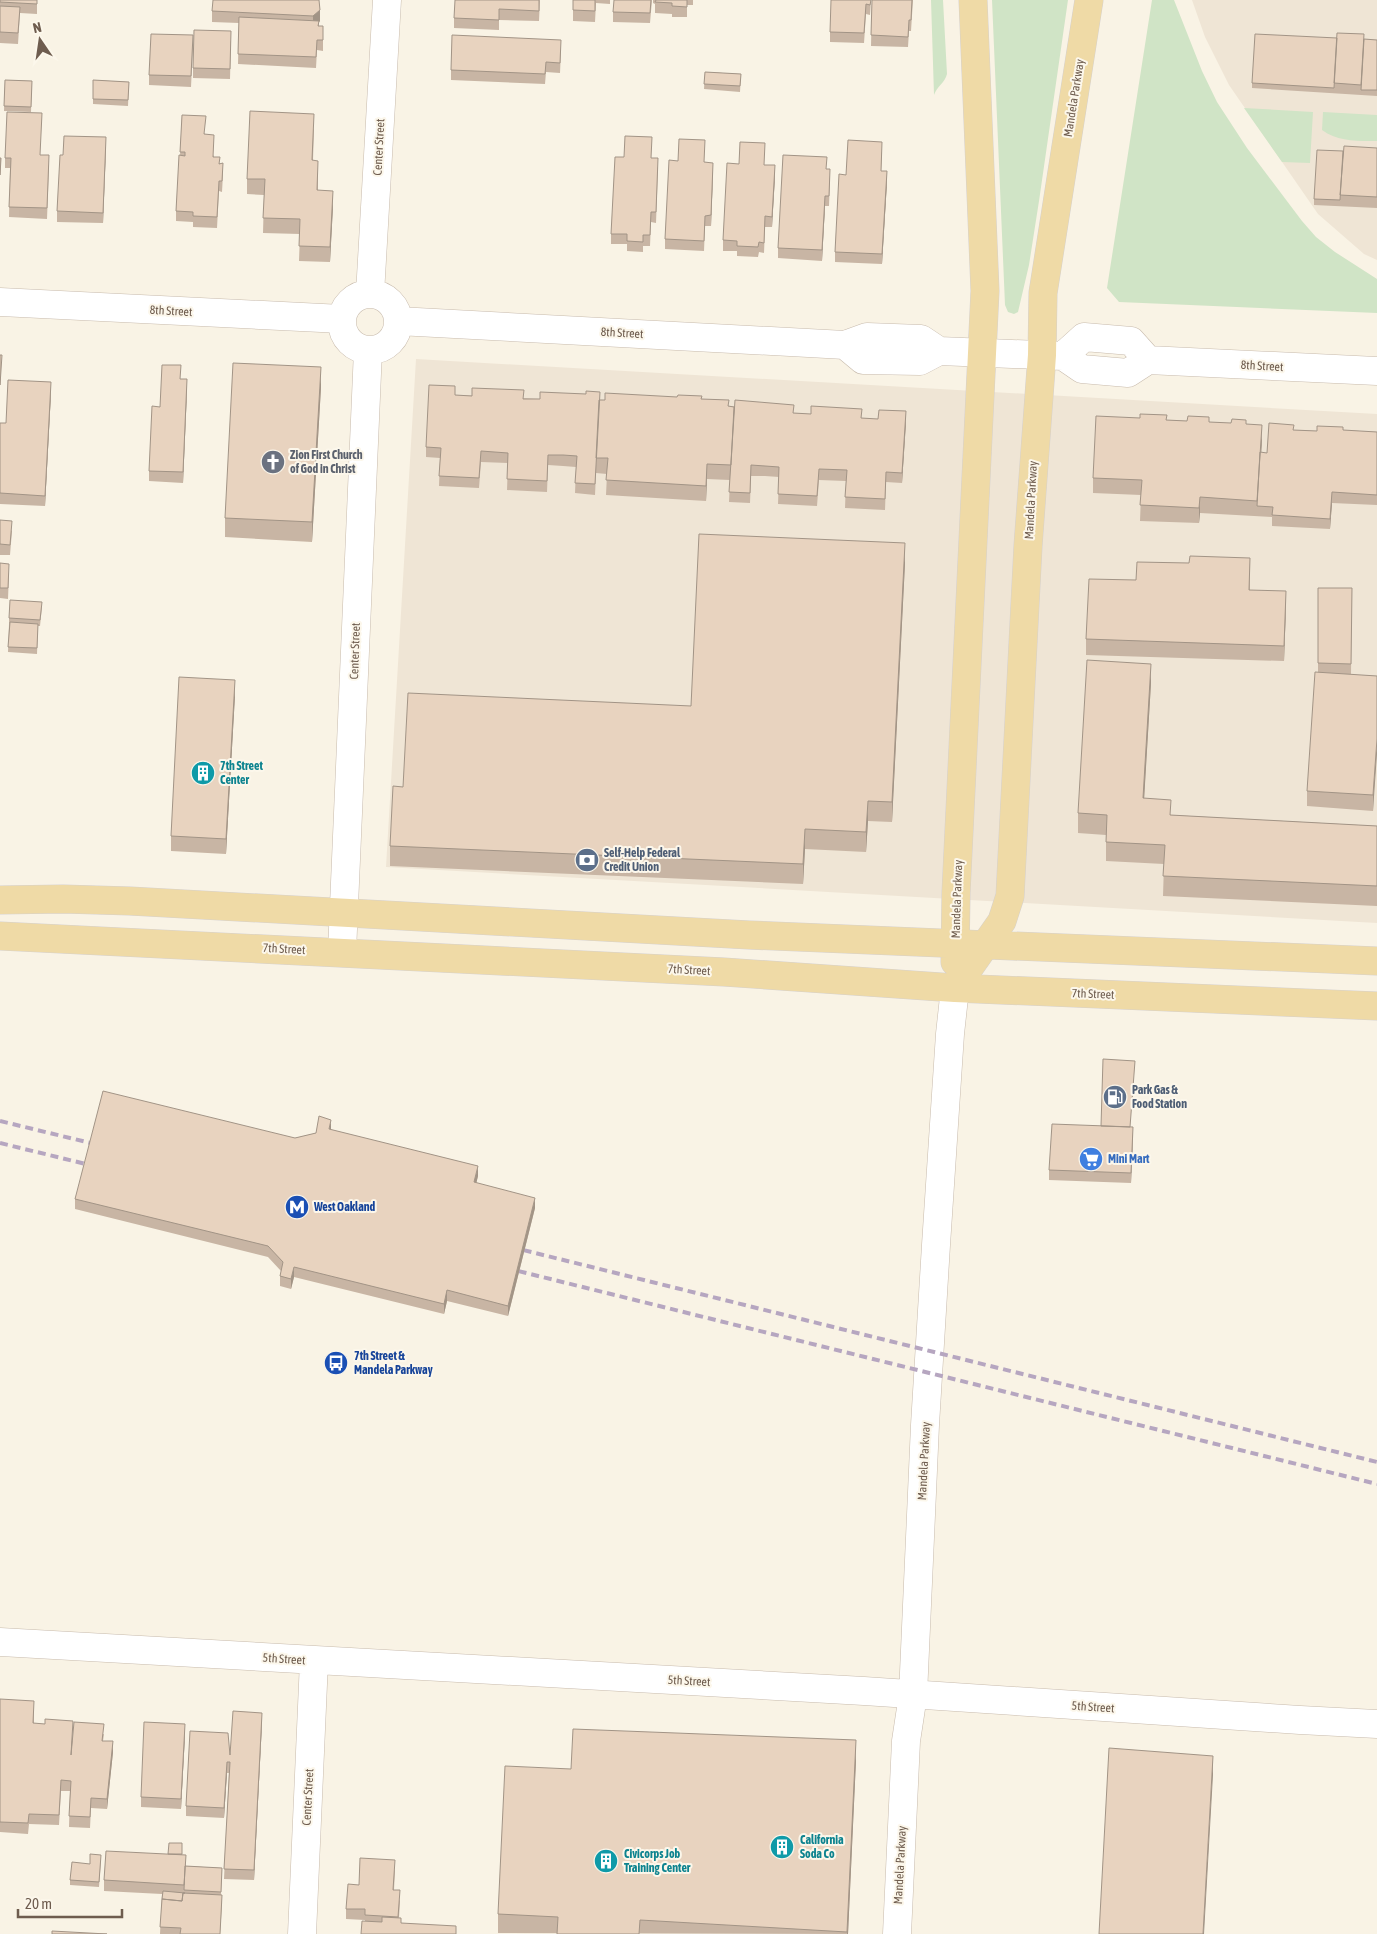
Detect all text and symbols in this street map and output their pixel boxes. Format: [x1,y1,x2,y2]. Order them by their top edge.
north arrow [15,15,65,65]
text: N [31,19,43,36]
street label: Mandela Parkway [1061,58,1087,138]
street label: Center Street [371,118,388,176]
street label: 8th Street [149,303,193,319]
street label: 8th Street [600,325,644,341]
street label: 8th Street [1240,358,1284,374]
place label: Zion First Church of God in Christ [290,448,363,476]
church icon: Zion First Church of God in Christ [260,449,286,475]
street label: Mandela Parkway [1022,460,1040,540]
street label: Center Street [347,622,363,680]
place label: 7th Street Center [220,759,263,787]
building icon: 7th Street Center [190,760,216,786]
place label: Self-Help Federal Credit Union [604,846,681,874]
bank icon: Self-Help Federal Credit Union [574,847,600,873]
street label: Mandela Parkway [949,859,965,939]
street label: 7th Street [262,941,306,957]
street label: 7th Street [667,962,711,978]
street label: 7th Street [1071,986,1115,1002]
place label: Park Gas & Food Station [1132,1083,1187,1111]
fuel station icon: Park Gas & Food Station [1102,1084,1128,1110]
supermarket icon: Mini Mart [1078,1146,1104,1172]
place label: Mini Mart [1108,1152,1150,1166]
metro station icon: West Oakland [284,1194,310,1220]
place label: West Oakland [313,1200,376,1214]
place label: 7th Street & Mandela Parkway [354,1349,433,1377]
bus stop icon: 7th Street & Mandela Parkway [323,1350,349,1376]
street label: Mandela Parkway [915,1421,933,1501]
street label: 5th Street [262,1651,306,1668]
street label: 5th Street [667,1673,711,1689]
street label: 5th Street [1071,1699,1115,1716]
street label: Center Street [300,1768,317,1826]
street label: Mandela Parkway [891,1825,909,1905]
place label: California Soda Co [800,1833,844,1861]
building icon: California Soda Co [769,1834,795,1860]
place label: Civicorps Job Training Center [624,1847,691,1875]
building icon: Civicorps Job Training Center [593,1848,619,1874]
scale bar [18,1886,121,1918]
text: 20 m [25,1895,52,1912]

